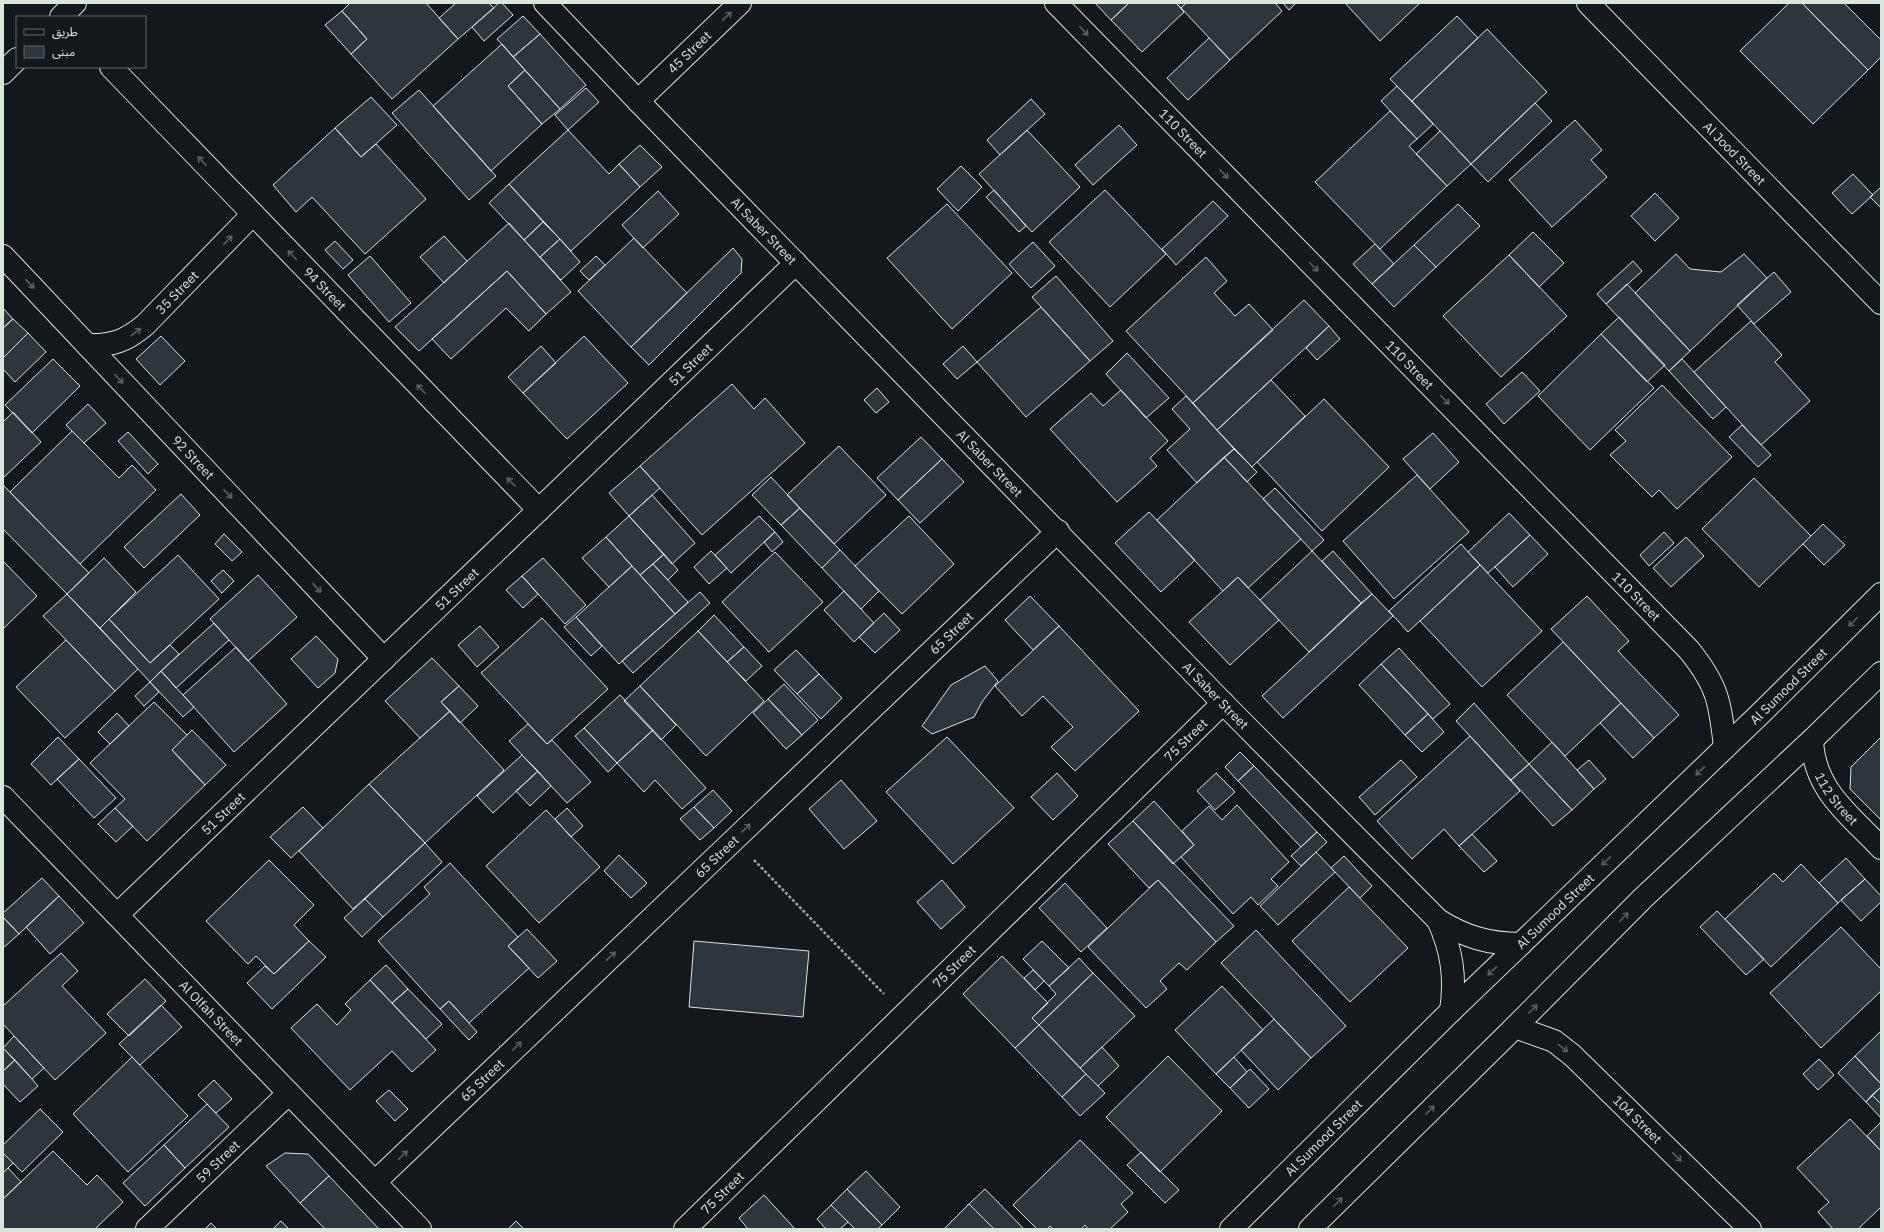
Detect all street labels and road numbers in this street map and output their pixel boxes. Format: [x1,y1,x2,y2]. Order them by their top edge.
street label: 45 Street [664,27,715,77]
street label: 110 Street [1155,105,1211,162]
street label: Al Jood Street [1699,118,1769,189]
street label: Al Saber Street [727,194,800,268]
street label: 94 Street [300,263,350,314]
street label: 35 Street [152,267,202,318]
street label: 110 Street [1382,337,1437,393]
street label: 51 Street [665,340,716,390]
street label: Al Saber Street [953,426,1026,501]
street label: 92 Street [168,432,218,483]
street label: 51 Street [432,564,483,614]
street label: 110 Street [1608,568,1664,625]
street label: 65 Street [926,608,977,658]
street label: Al Sumood Street [1746,644,1831,728]
street label: Al Saber Street [1179,658,1252,733]
street label: 75 Street [1160,715,1211,765]
street label: 112 Street [1811,770,1862,829]
street label: 51 Street [198,789,249,839]
street label: 65 Street [691,832,743,882]
street label: Al Sumood Street [1513,870,1598,953]
street label: 75 Street [929,941,980,992]
street label: Al Olfah Street [175,977,247,1050]
street label: 65 Street [457,1055,508,1105]
street label: 104 Street [1609,1092,1665,1147]
street label: Al Sumood Street [1281,1096,1366,1180]
street label: 59 Street [193,1137,244,1187]
street label: 75 Street [697,1168,748,1218]

